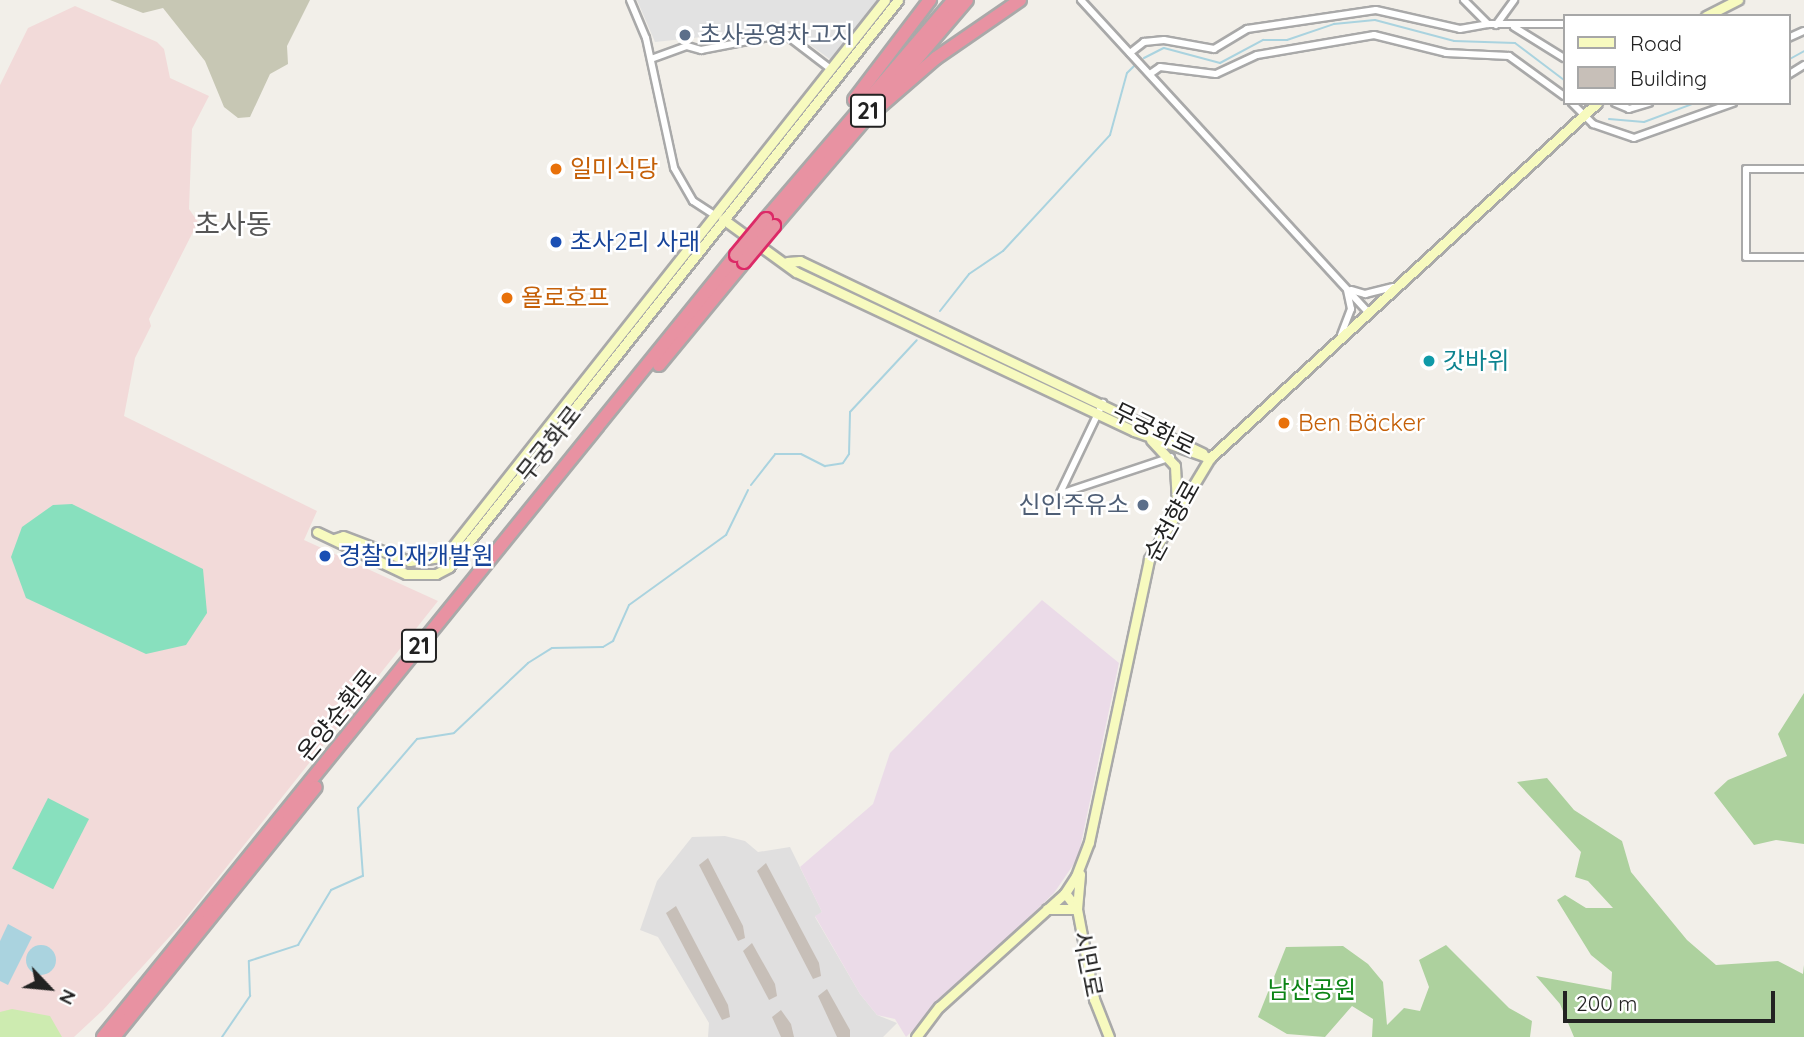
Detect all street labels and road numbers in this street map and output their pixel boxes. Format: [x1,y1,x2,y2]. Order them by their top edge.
road number: 21 [849,92,887,130]
street label: 무궁화로 [1108,397,1200,461]
street label: 무궁화로 [510,400,588,488]
street label: 순천향로 [1138,475,1206,567]
road number: 21 [400,626,438,666]
street label: 온양순환로 [291,663,383,767]
street label: 시민로 [1068,929,1108,999]

